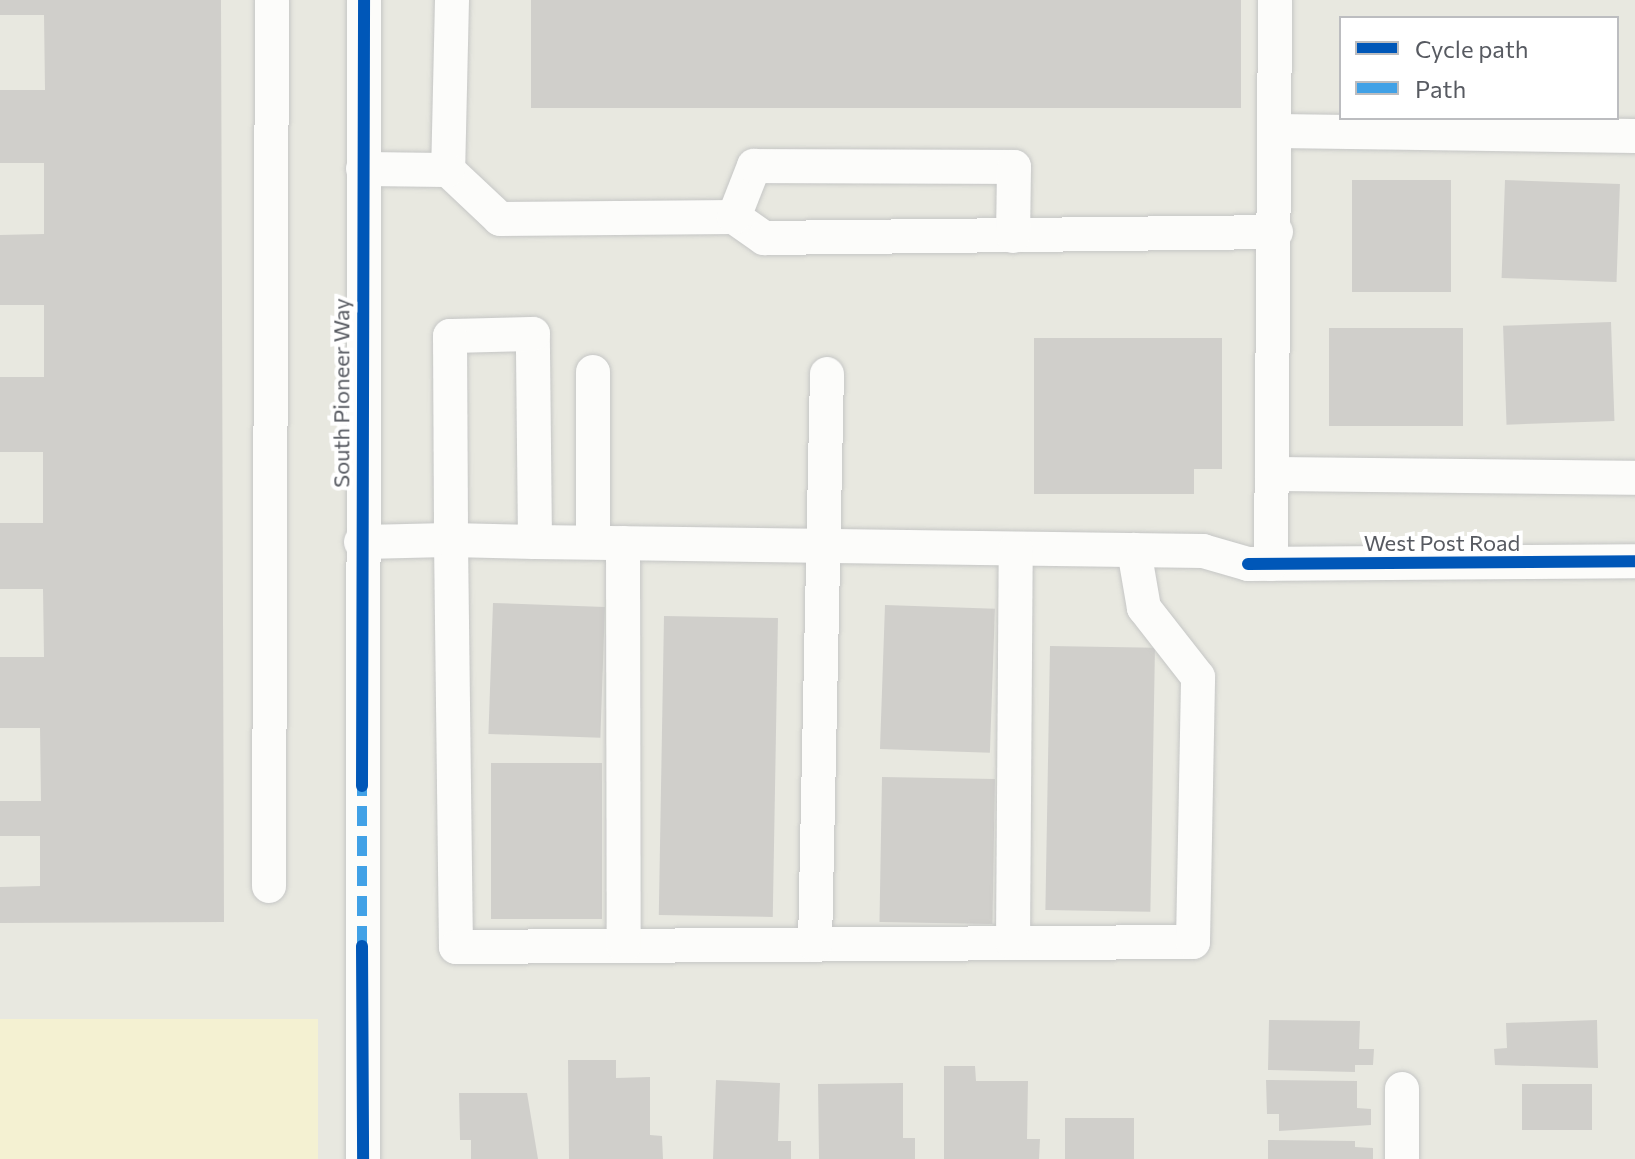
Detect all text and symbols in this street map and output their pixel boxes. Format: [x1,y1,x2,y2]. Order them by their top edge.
legend [1339,16,1619,120]
text: Cycle path [1415,34,1529,63]
text: Path [1415,74,1466,103]
street label: South Pioneer Way [328,298,354,488]
street label: West Post Road [1364,530,1520,556]

